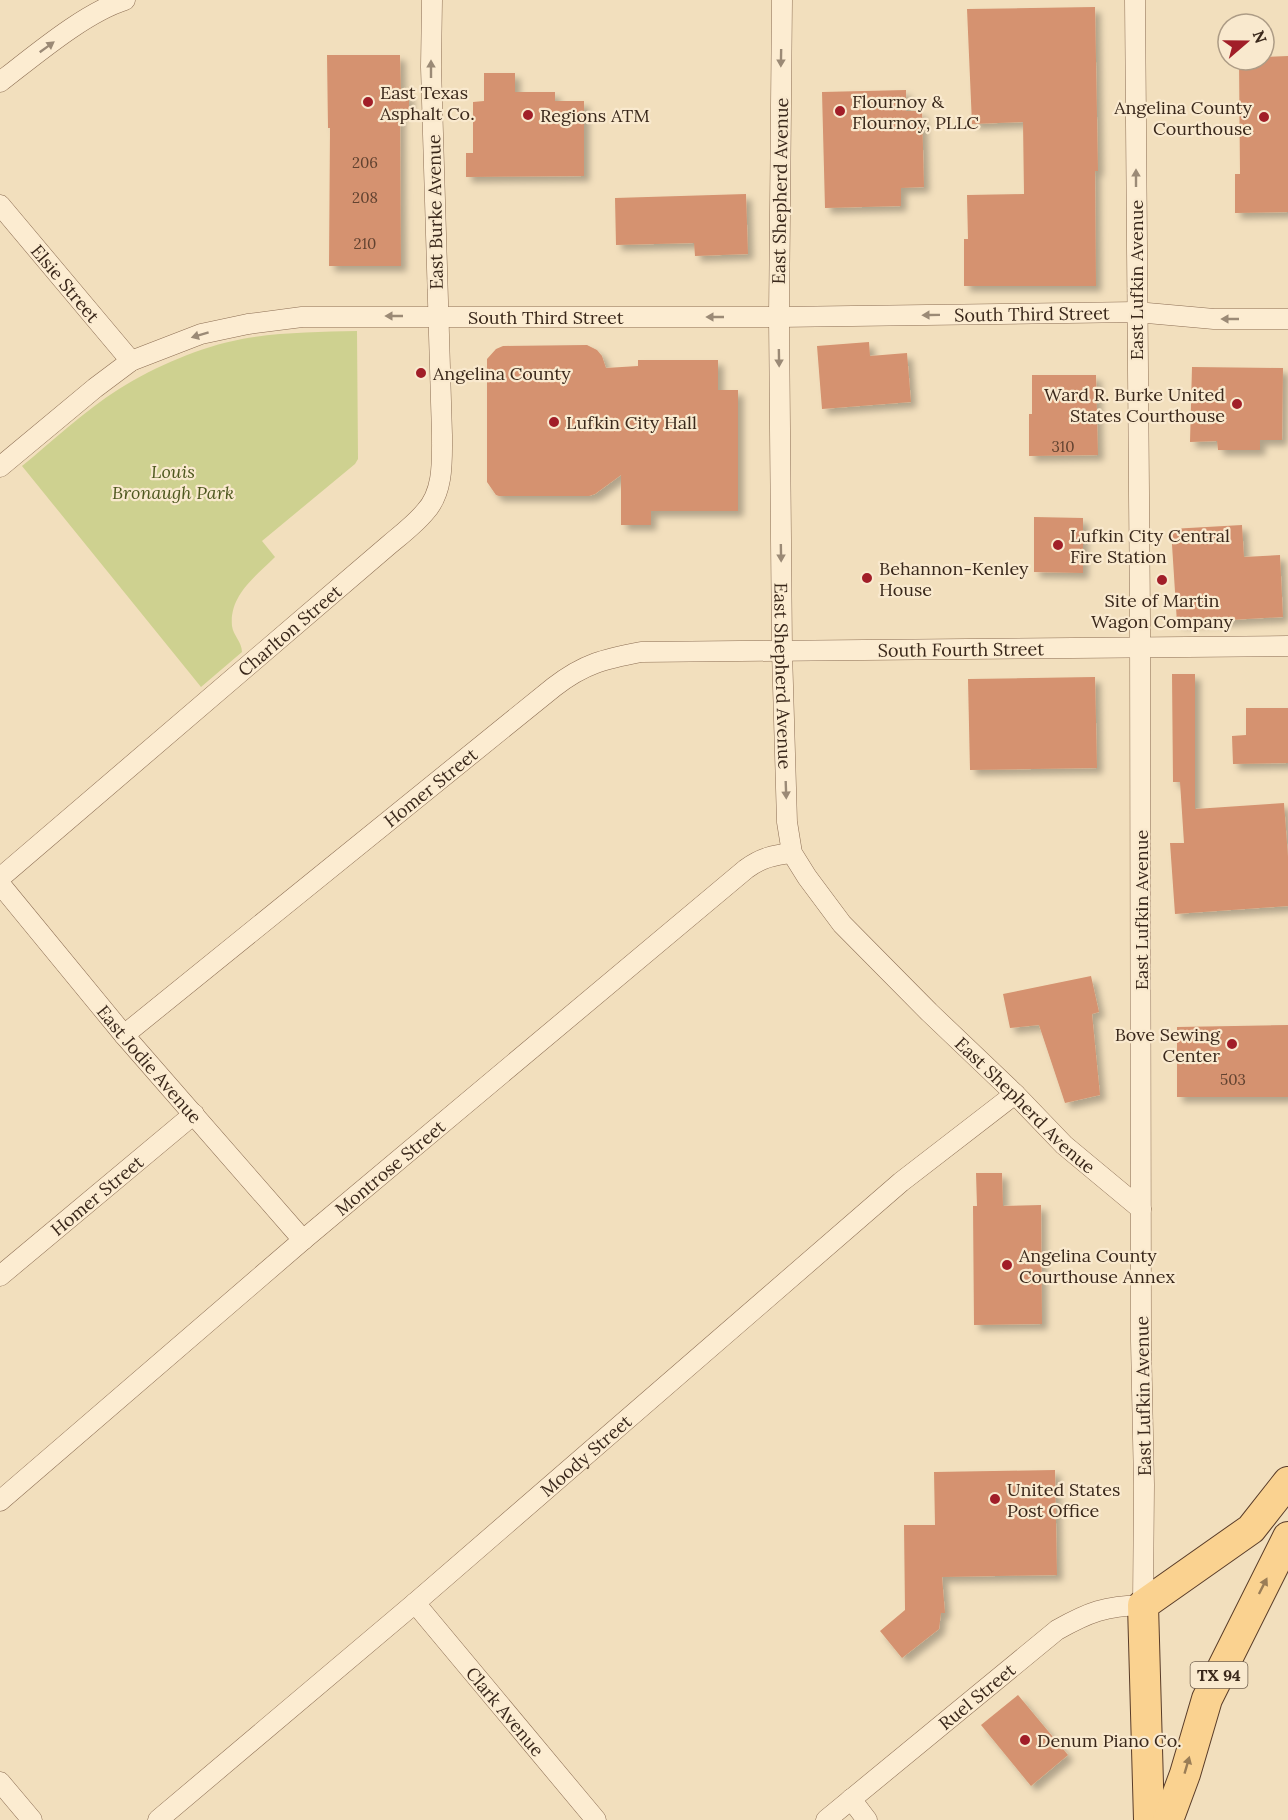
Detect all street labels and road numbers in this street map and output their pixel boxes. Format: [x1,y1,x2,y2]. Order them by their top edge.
street label: East Shepherd Avenue [767,97,793,285]
street label: East Burke Avenue [422,134,448,290]
street label: East Lufkin Avenue [1125,200,1148,360]
street label: Elsie Street [26,239,105,327]
street label: South Third Street [954,301,1110,326]
street label: South Third Street [468,306,624,329]
street label: Charlton Street [233,579,346,681]
street label: East Shepherd Avenue [770,582,797,770]
street label: South Fourth Street [878,637,1044,661]
street label: Homer Street [379,742,482,832]
street label: East Lufkin Avenue [1130,830,1153,990]
street label: East Jodie Avenue [92,1000,207,1128]
street label: East Shepherd Avenue [950,1032,1101,1178]
street label: Montrose Street [330,1115,450,1220]
street label: Homer Street [46,1150,148,1240]
street label: East Lufkin Avenue [1130,1315,1156,1476]
street label: Moody Street [535,1409,636,1501]
street label: Ruel Street [934,1658,1020,1734]
street label: Clark Avenue [461,1662,550,1761]
road number: TX 94 [1190,1662,1248,1688]

